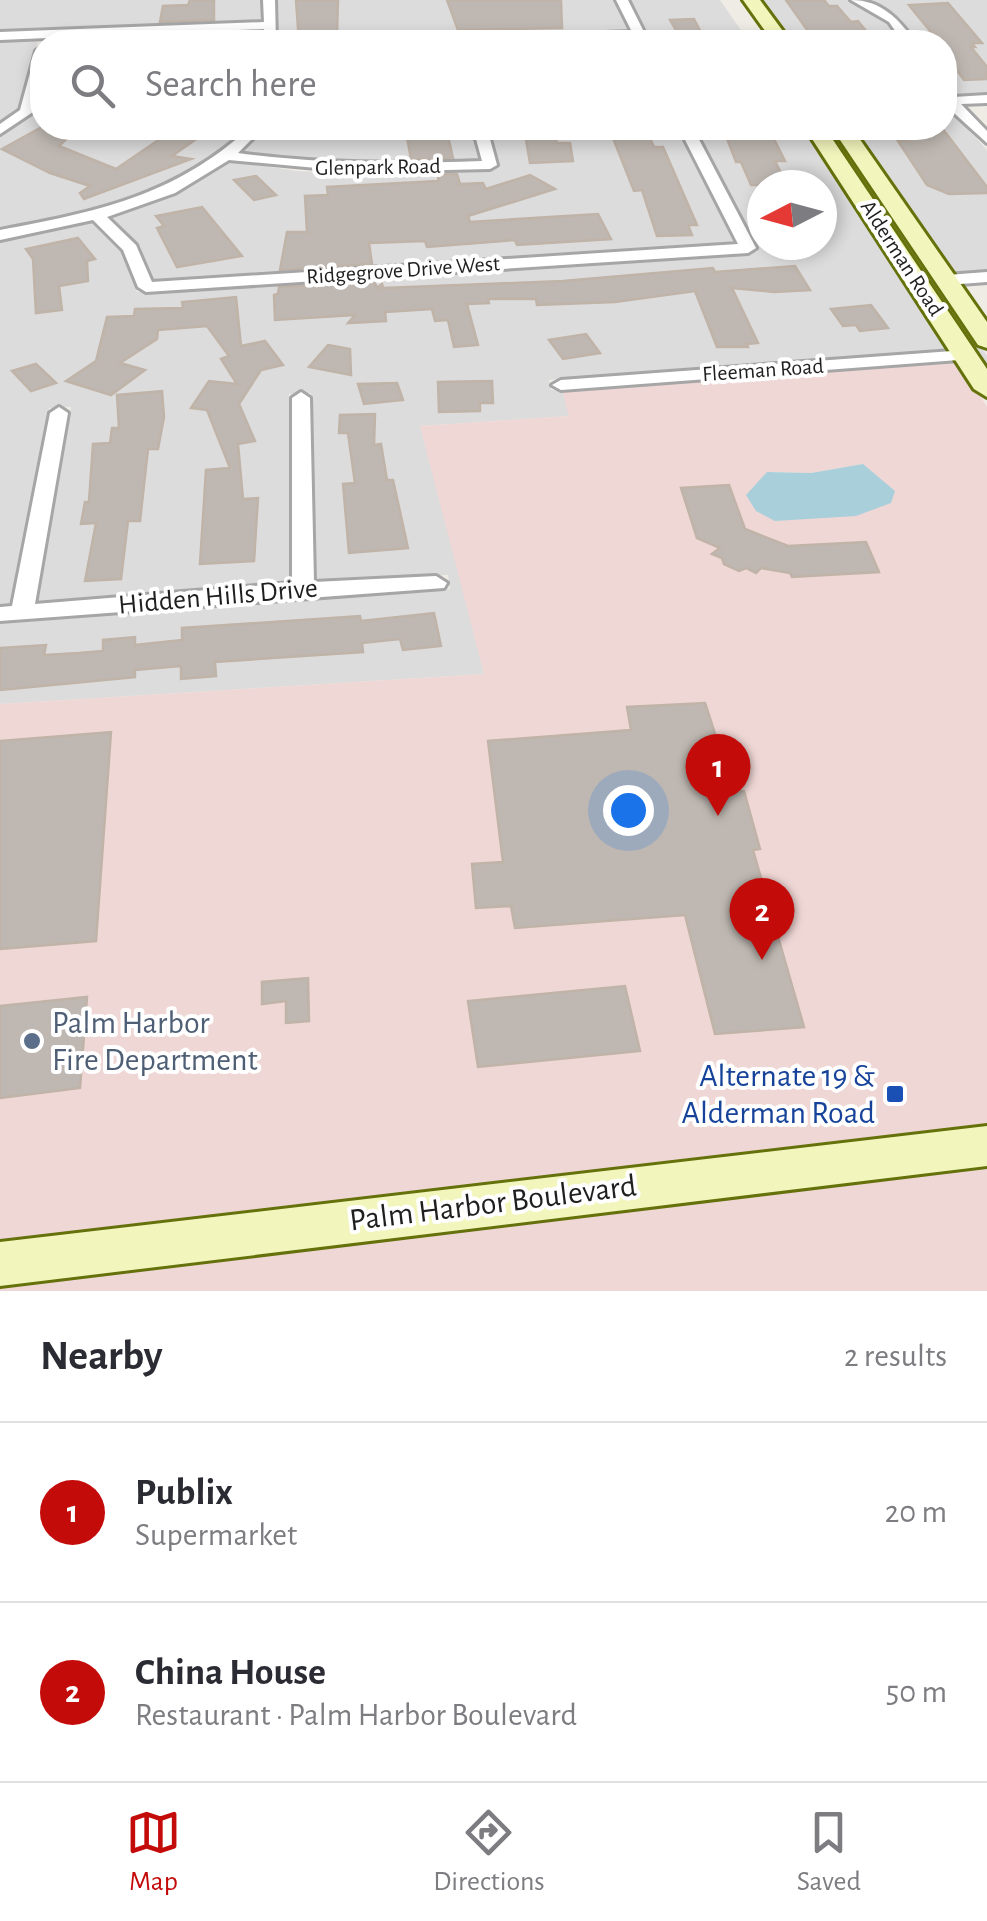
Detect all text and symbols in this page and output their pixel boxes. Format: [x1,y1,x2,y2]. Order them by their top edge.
search box [30,30,957,140]
icon: search [65,58,120,113]
text: Search here [145,66,317,104]
street label: Glenpark Road [315,155,441,179]
north arrow [747,170,837,260]
street label: Alderman Road [857,196,947,320]
street label: Ridgegrove Drive West [305,252,501,288]
street label: Fleeman Road [702,355,824,385]
street label: Hidden Hills Drive [117,574,319,620]
pin: 1 [686,734,750,816]
your location [603,785,654,836]
pin: 2 [730,878,794,960]
place label: Palm Harbor Fire Department [52,1007,258,1076]
marker: Palm Harbor Fire Department [21,1030,43,1052]
place label: Alternate 19 & Alderman Road [681,1060,875,1129]
marker: Alternate 19 & Alderman Road [884,1083,906,1105]
street label: Palm Harbor Boulevard [348,1170,638,1236]
text: Nearby [40,1335,163,1377]
text: 2 results [844,1340,947,1372]
text: Publix [135,1474,233,1512]
text: 1 [67,1496,78,1528]
text: 20 m [885,1496,947,1528]
text: Supermarket [135,1519,297,1551]
text: China House [135,1654,326,1692]
text: 2 [65,1676,80,1708]
text: 50 m [886,1676,947,1708]
text: Restaurant · Palm Harbor Boulevard [135,1699,577,1731]
tab: Map [126,1805,181,1899]
tab: Directions [433,1805,545,1899]
tab: Saved [797,1805,861,1899]

